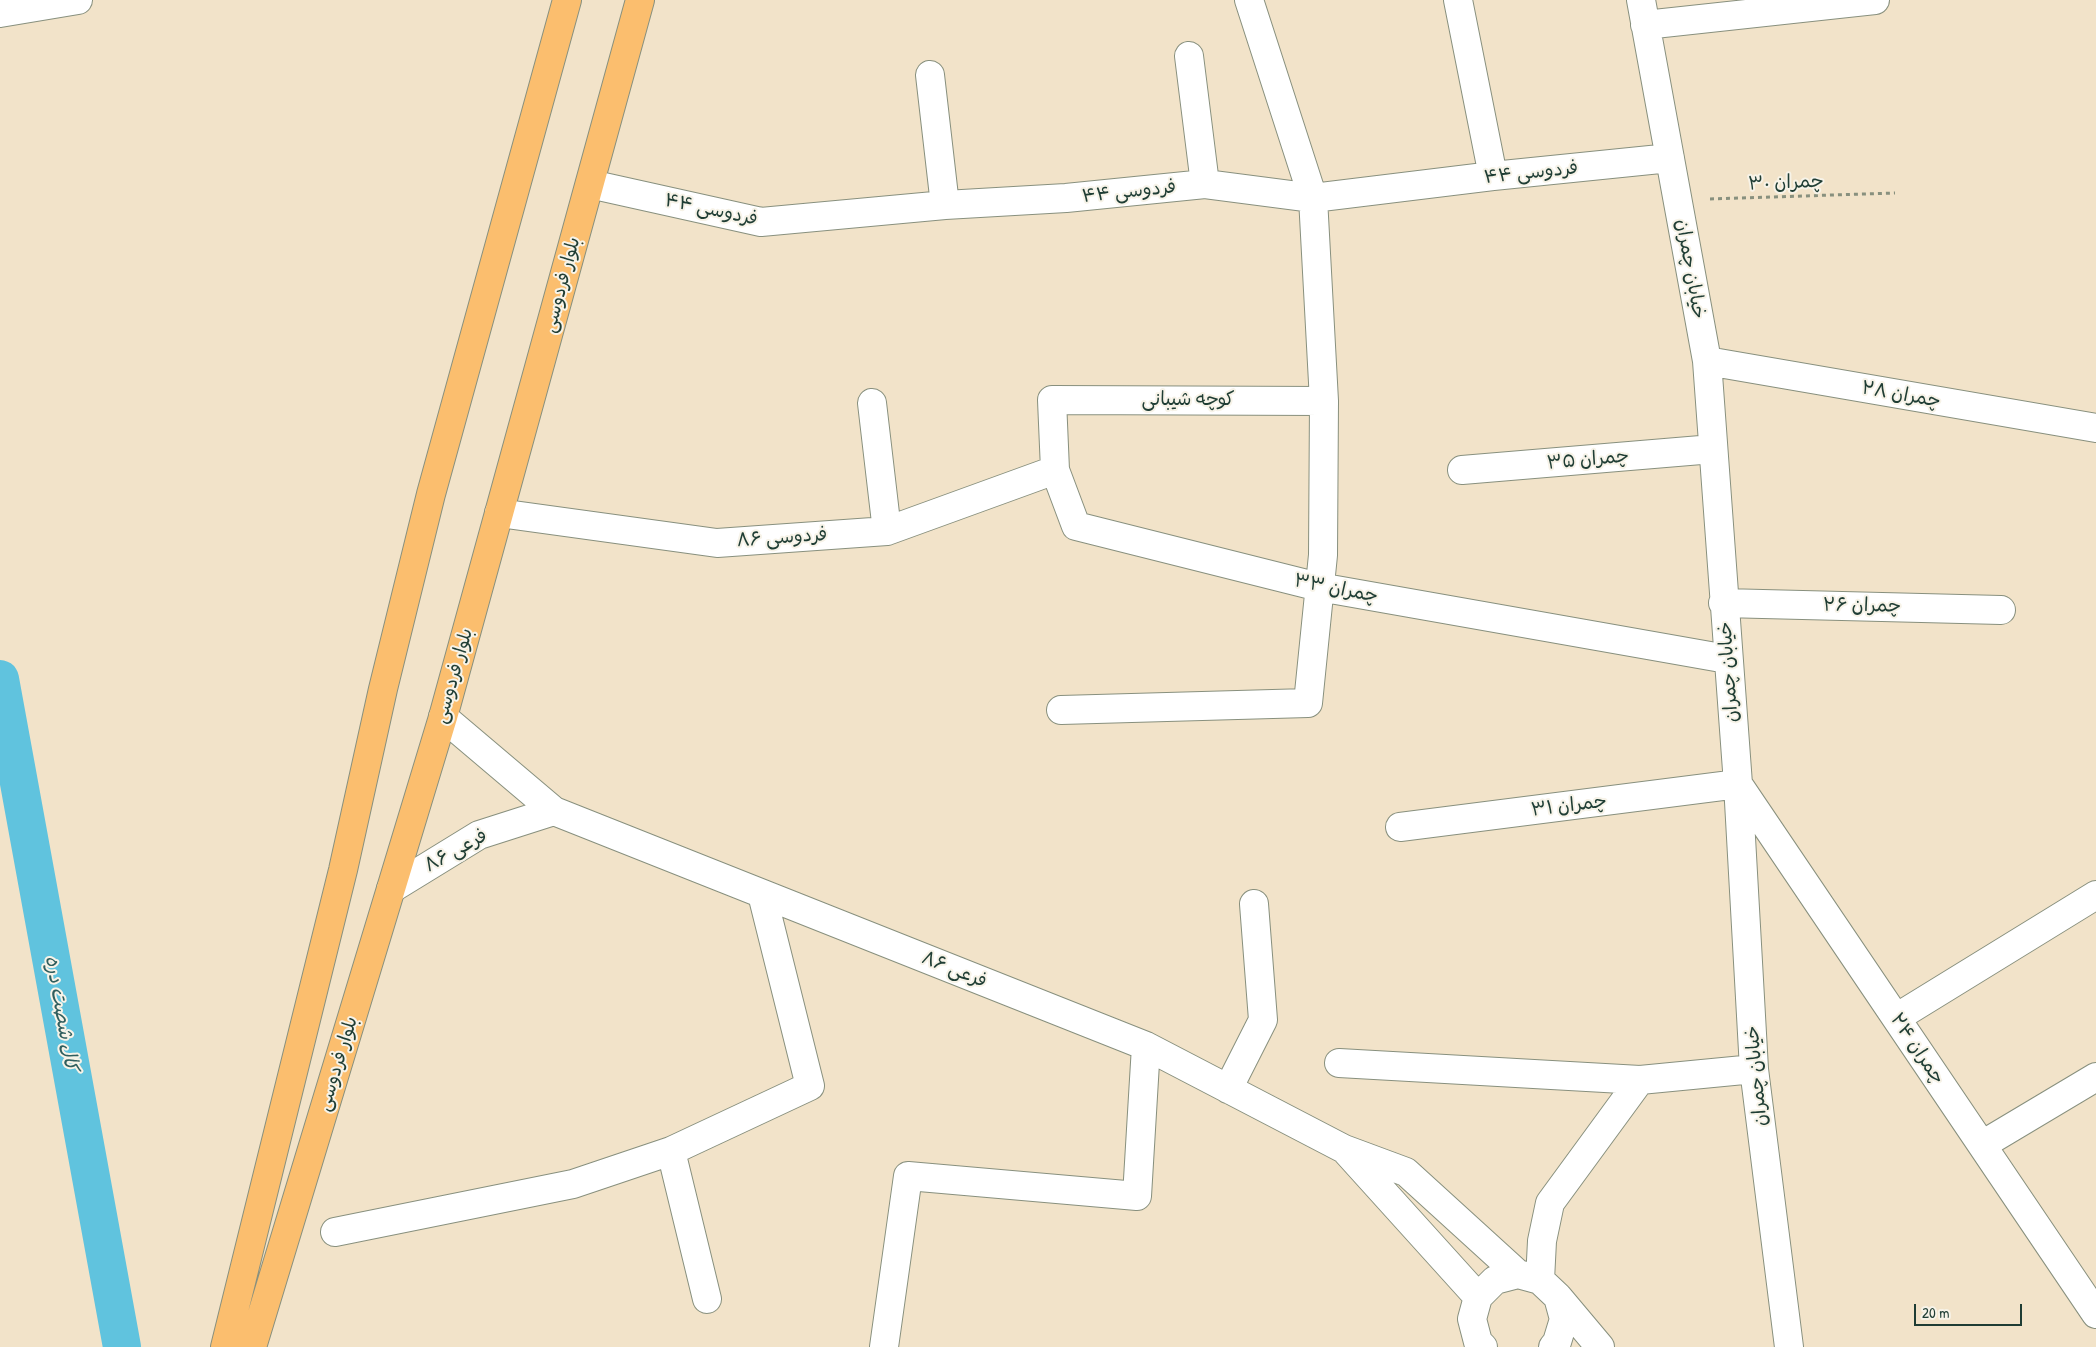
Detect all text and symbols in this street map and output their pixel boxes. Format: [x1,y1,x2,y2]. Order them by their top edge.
street label: فردوسی ۴۴ [1483,157,1579,189]
street label: چمران ۳۰ [1748,170,1824,196]
street label: فردوسی ۴۴ [1081,176,1177,208]
street label: فردوسی ۴۴ [662,189,760,231]
street label: خیابان چمران [1670,217,1710,321]
street label: بلوار فردوسی [538,235,586,335]
street label: چمران ۲۸ [1860,377,1942,413]
street label: کوچه شیبانی [1141,389,1235,411]
street label: چمران ۳۵ [1546,445,1630,475]
street label: فردوسی ۸۶ [736,523,828,553]
street label: چمران ۳۳ [1292,570,1380,608]
street label: چمران ۲۶ [1823,594,1901,618]
street label: خیابان چمران [1714,621,1744,723]
street label: بلوار فردوسی [430,626,478,726]
street label: چمران ۳۱ [1530,790,1608,822]
street label: فرعی ۸۶ [421,824,491,878]
street label: فرعی ۸۶ [918,947,990,993]
water label: کال شصت دره [39,954,83,1072]
street label: چمران ۲۴ [1885,1009,1949,1089]
street label: بلوار فردوسی [313,1014,363,1114]
street label: خیابان چمران [1741,1025,1773,1127]
scale bar [1916,1294,2024,1326]
text: 20 m [1922,1302,1949,1323]

